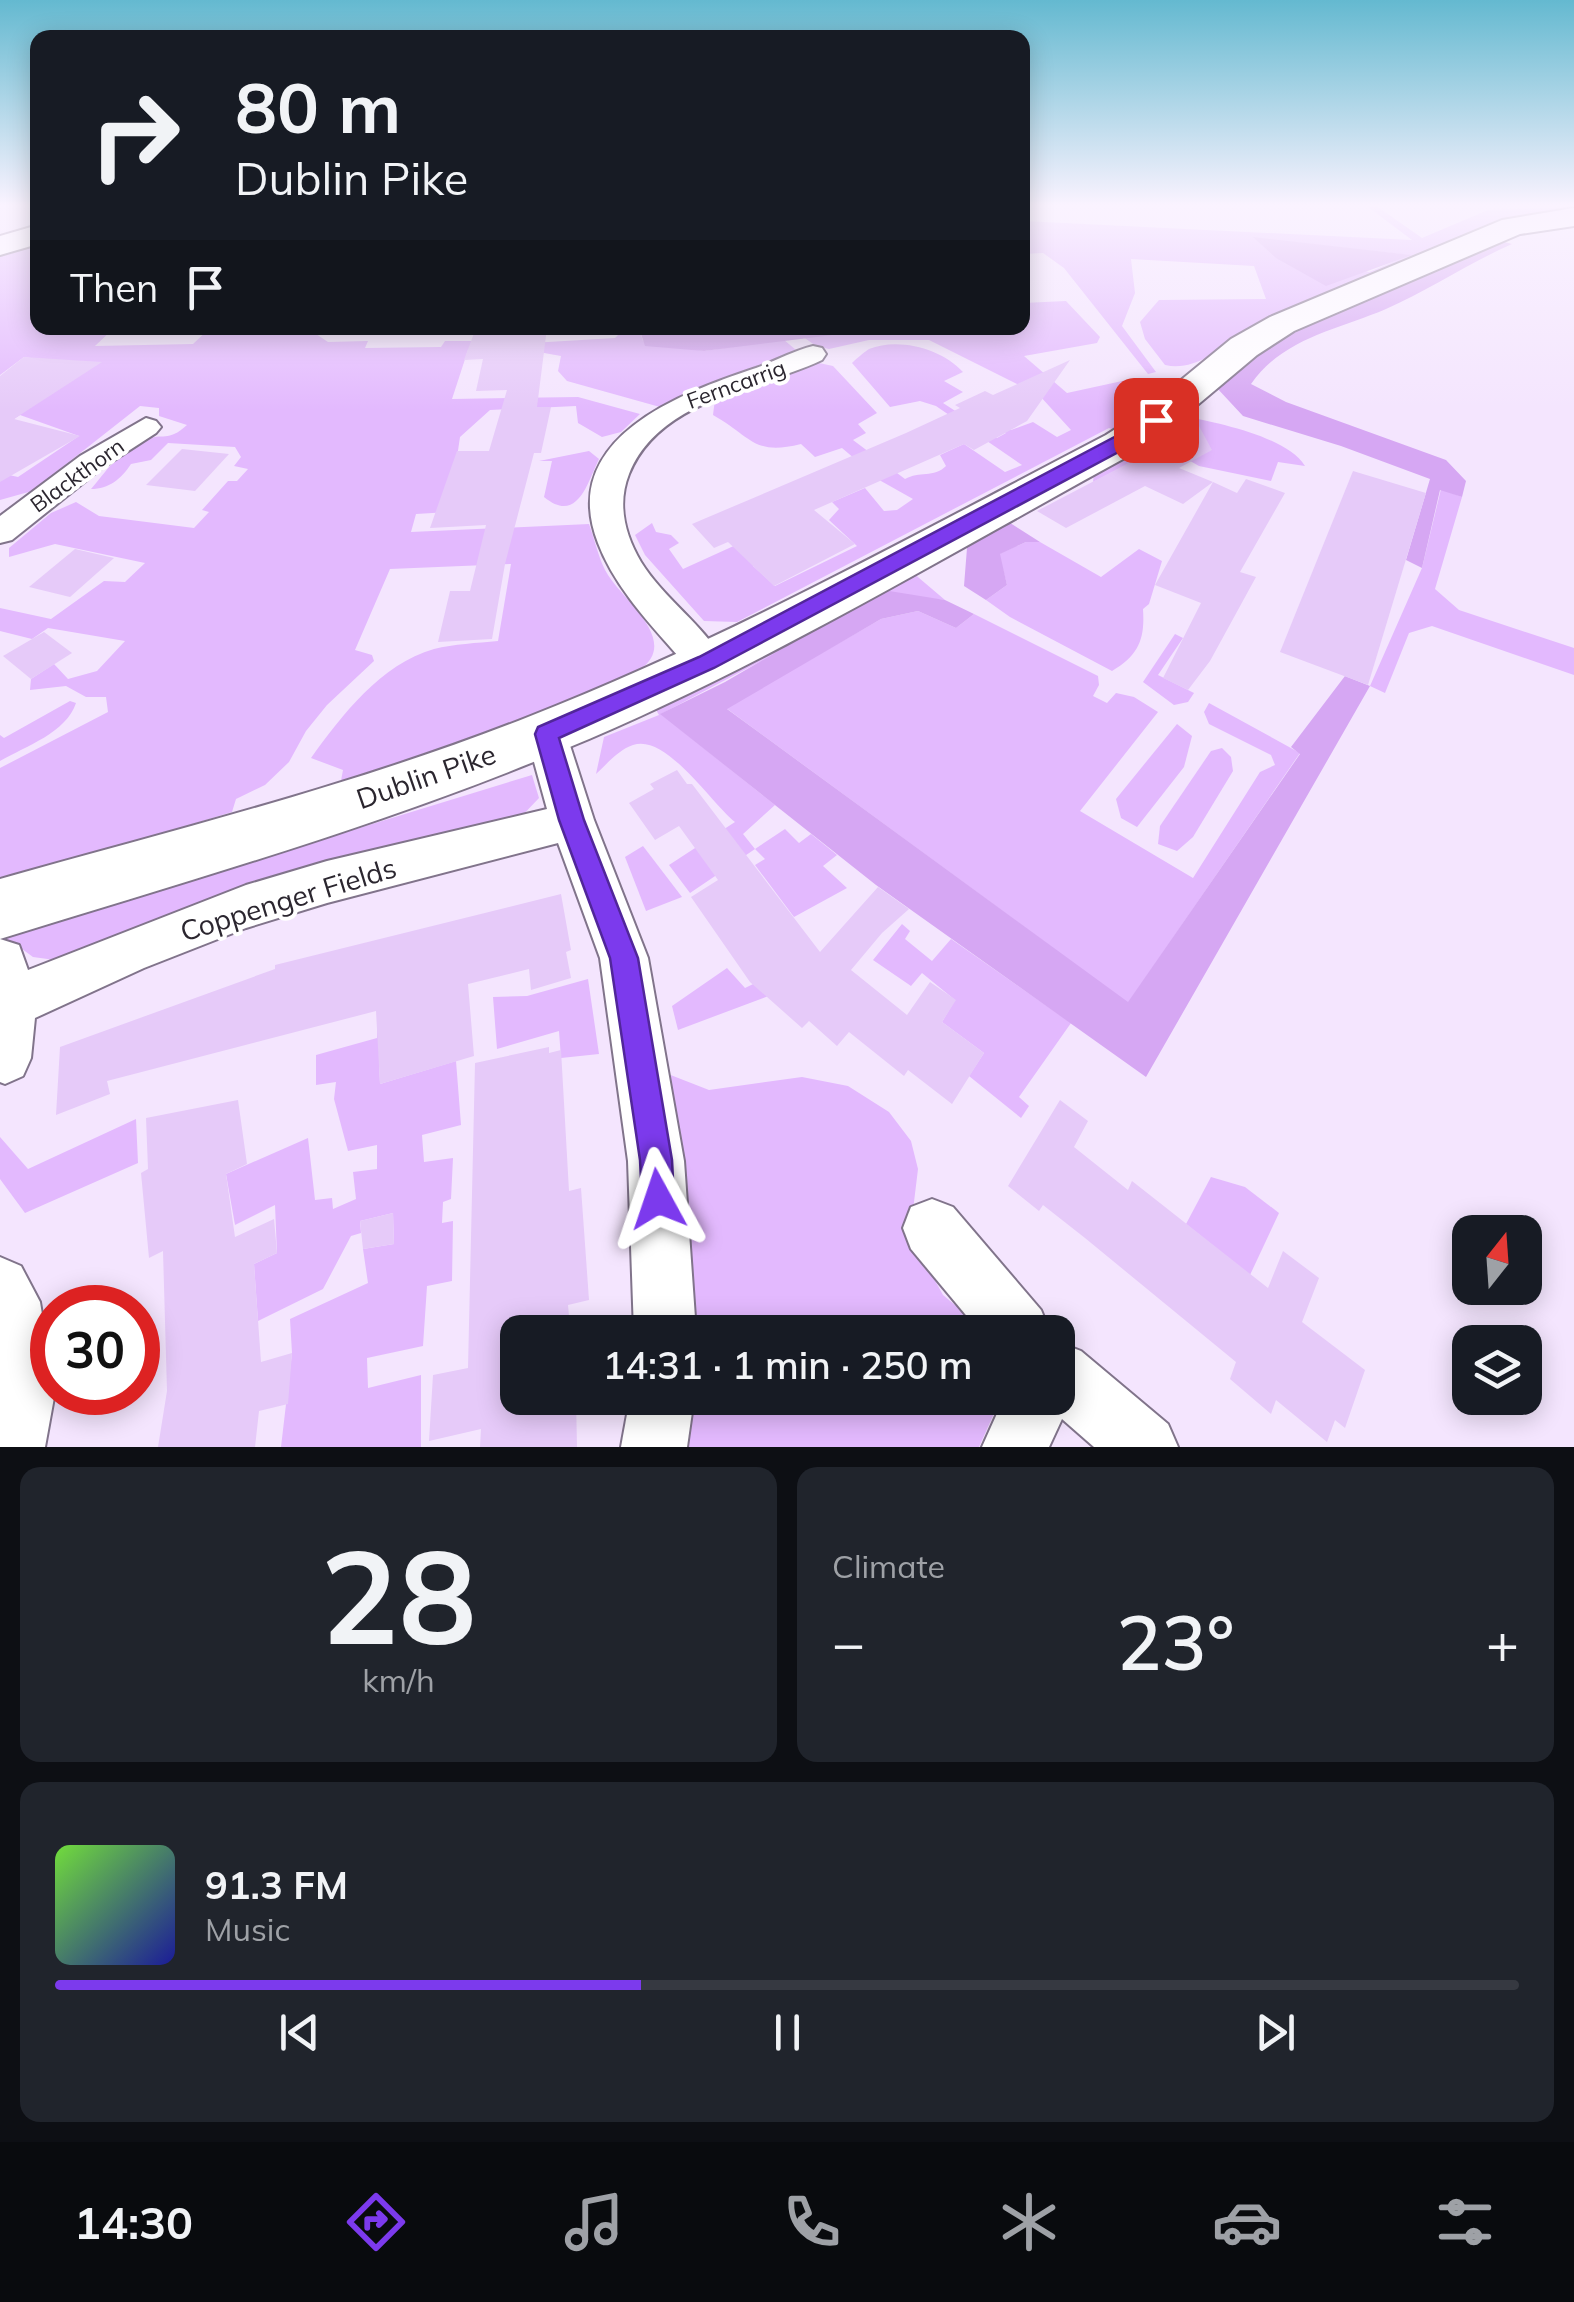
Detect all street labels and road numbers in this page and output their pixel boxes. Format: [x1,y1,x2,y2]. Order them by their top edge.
street label: Ferncarrig [683,353,789,415]
street label: Blackthorn [25,432,129,518]
street label: Dublin Pike [352,736,500,816]
street label: Coppenger Fields [176,850,400,948]

